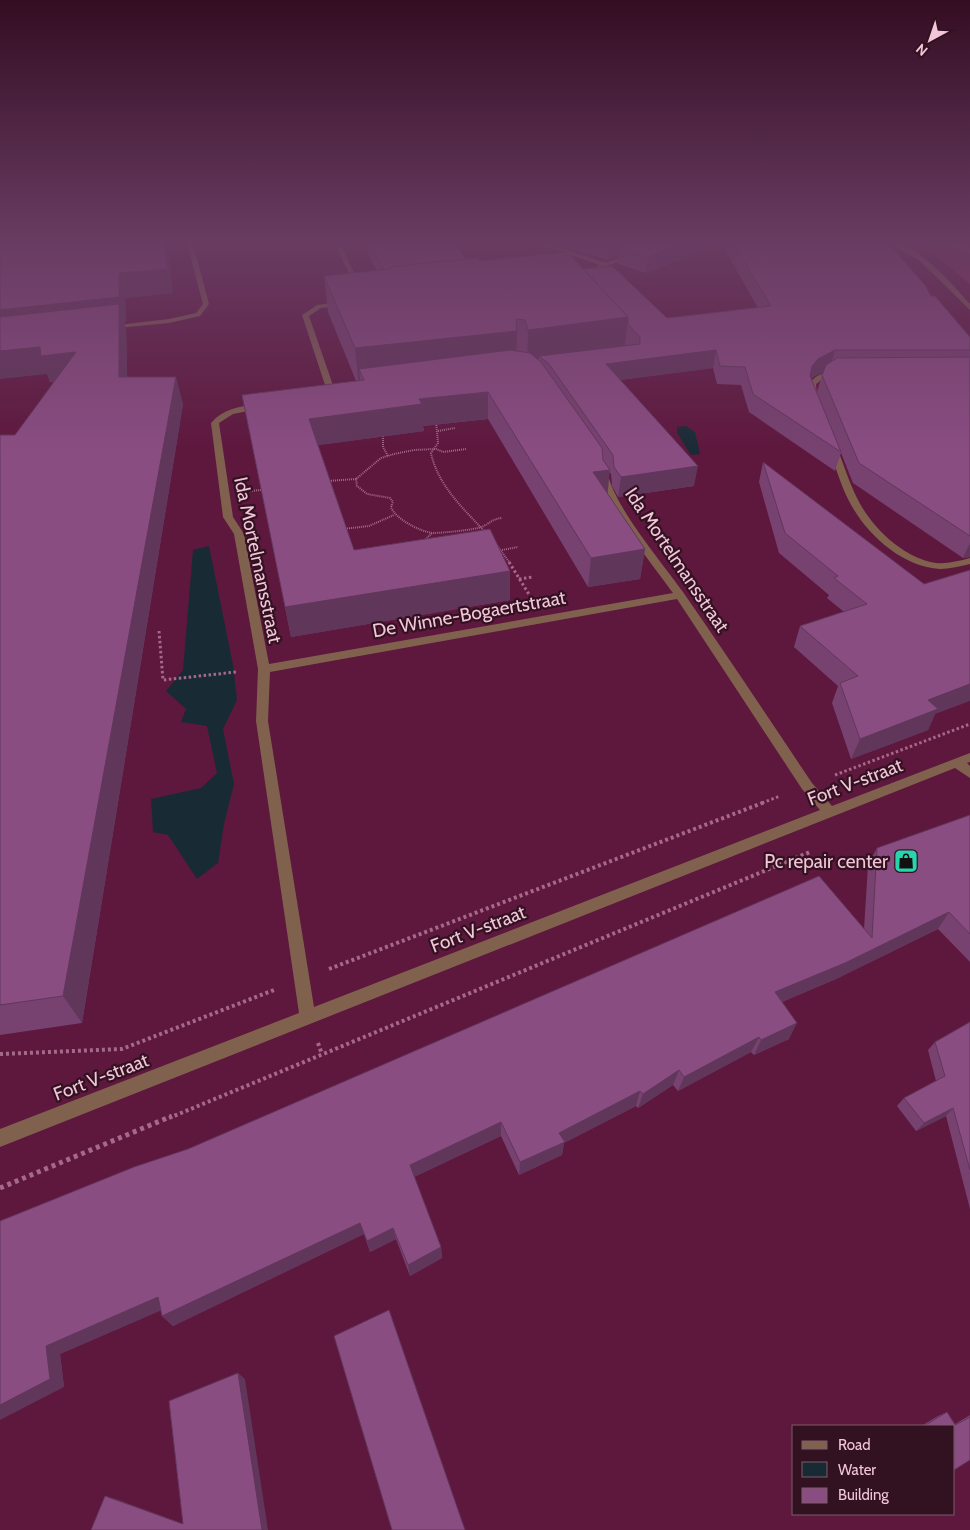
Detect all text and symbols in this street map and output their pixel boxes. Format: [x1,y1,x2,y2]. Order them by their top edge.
north arrow [905,15,955,65]
text: N [912,40,931,60]
street label: Ida Mortelmansstraat [229,475,287,646]
street label: Ida Mortelmansstraat [620,483,734,637]
street label: De Winne-Bogaertstraat [371,586,568,642]
street label: Fort V-straat [804,753,906,811]
shop icon: Pc repair center [893,848,919,874]
place label: Pc repair center [764,850,888,873]
street label: Fort V-straat [427,900,529,958]
street label: Fort V-straat [50,1048,152,1106]
legend [792,1425,955,1515]
text: Road [838,1436,871,1454]
text: Water [838,1461,876,1479]
text: Building [838,1486,889,1504]

